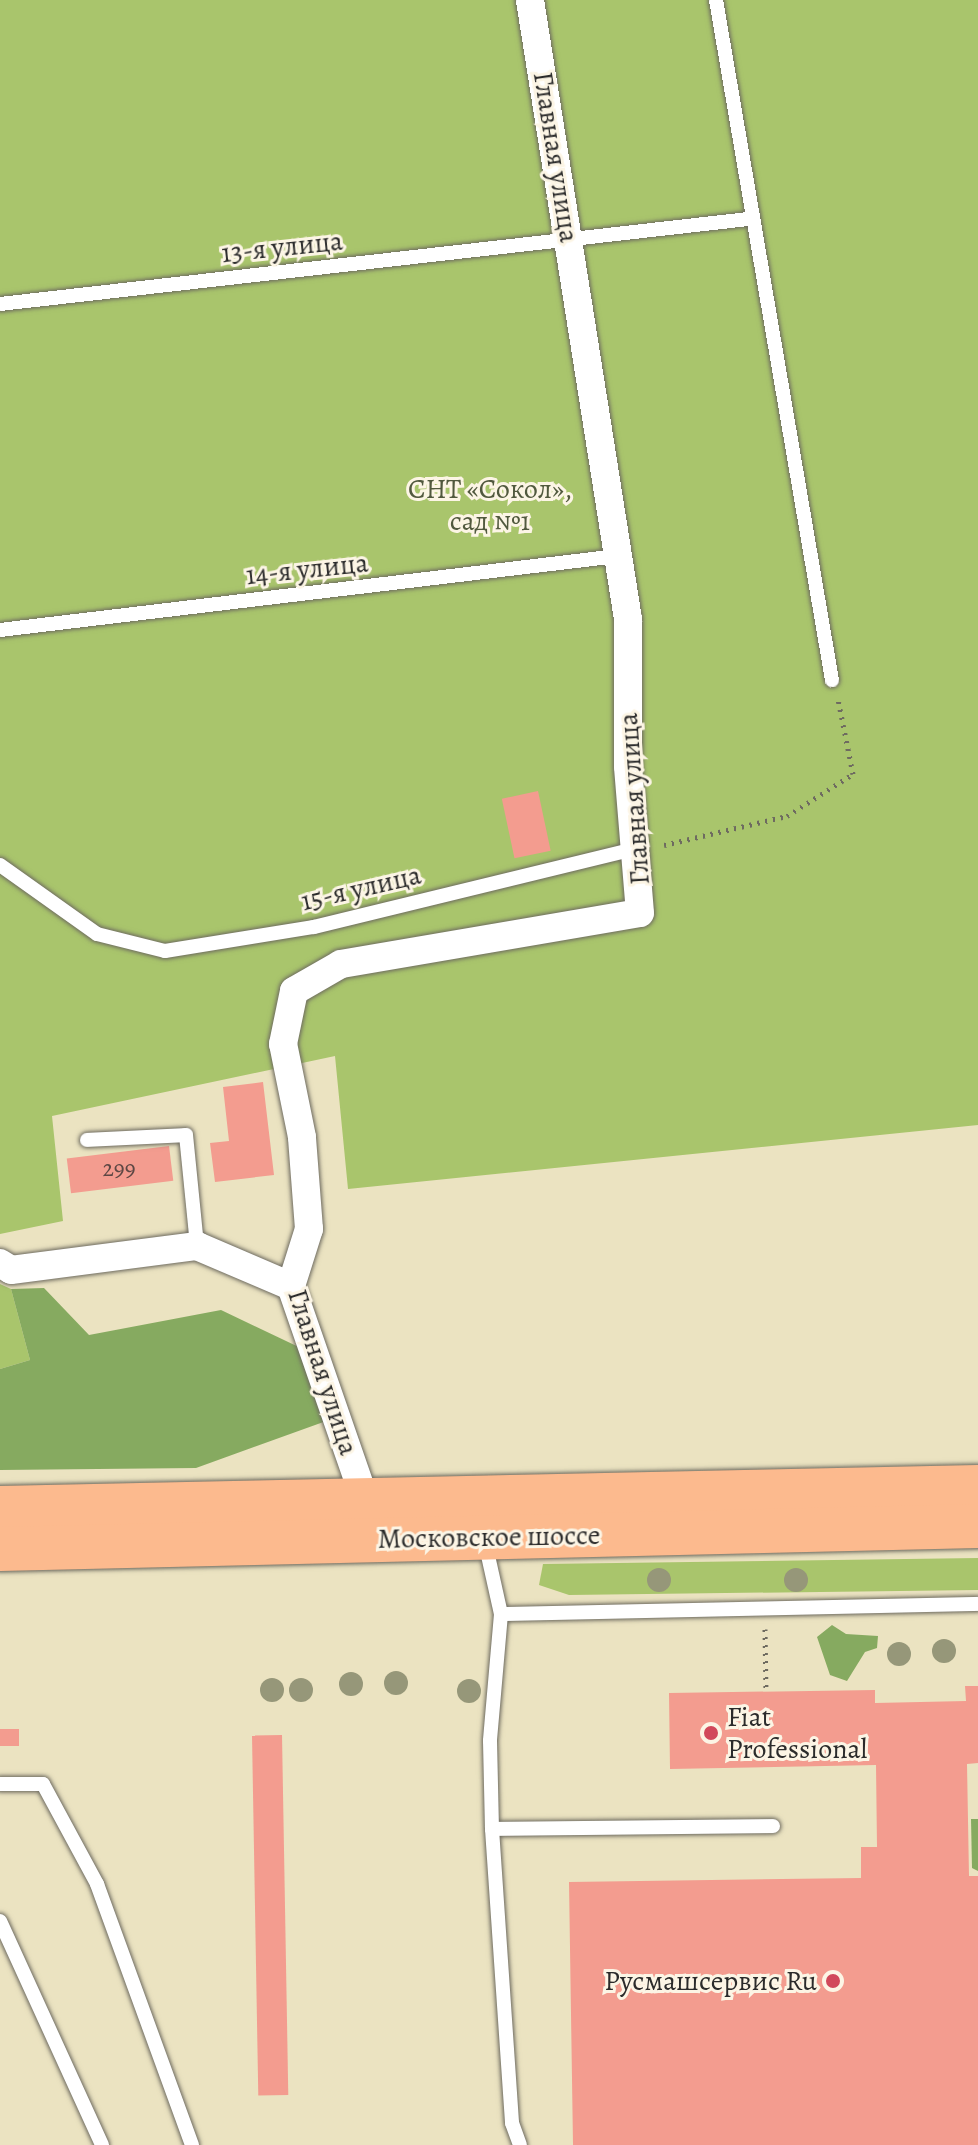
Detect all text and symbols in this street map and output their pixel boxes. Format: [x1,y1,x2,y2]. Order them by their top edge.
street label: Главная улица [526,69,586,245]
street label: 13-я улица [220,224,344,270]
park label: СНТ «Сокол», сад №1 [408,472,572,538]
street label: 14-я улица [244,546,370,592]
street label: Главная улица [611,712,657,886]
street label: 15-я улица [298,858,424,918]
house number: 299 [102,1155,136,1183]
street label: Главная улица [280,1285,366,1459]
street label: Московское шоссе [377,1518,601,1556]
place label: Fiat Professional [727,1700,867,1766]
marker: Fiat Professional [702,1724,720,1742]
place label: Русмашсервис Ru [604,1964,817,1998]
marker: Русмашсервис Ru [824,1972,842,1990]

